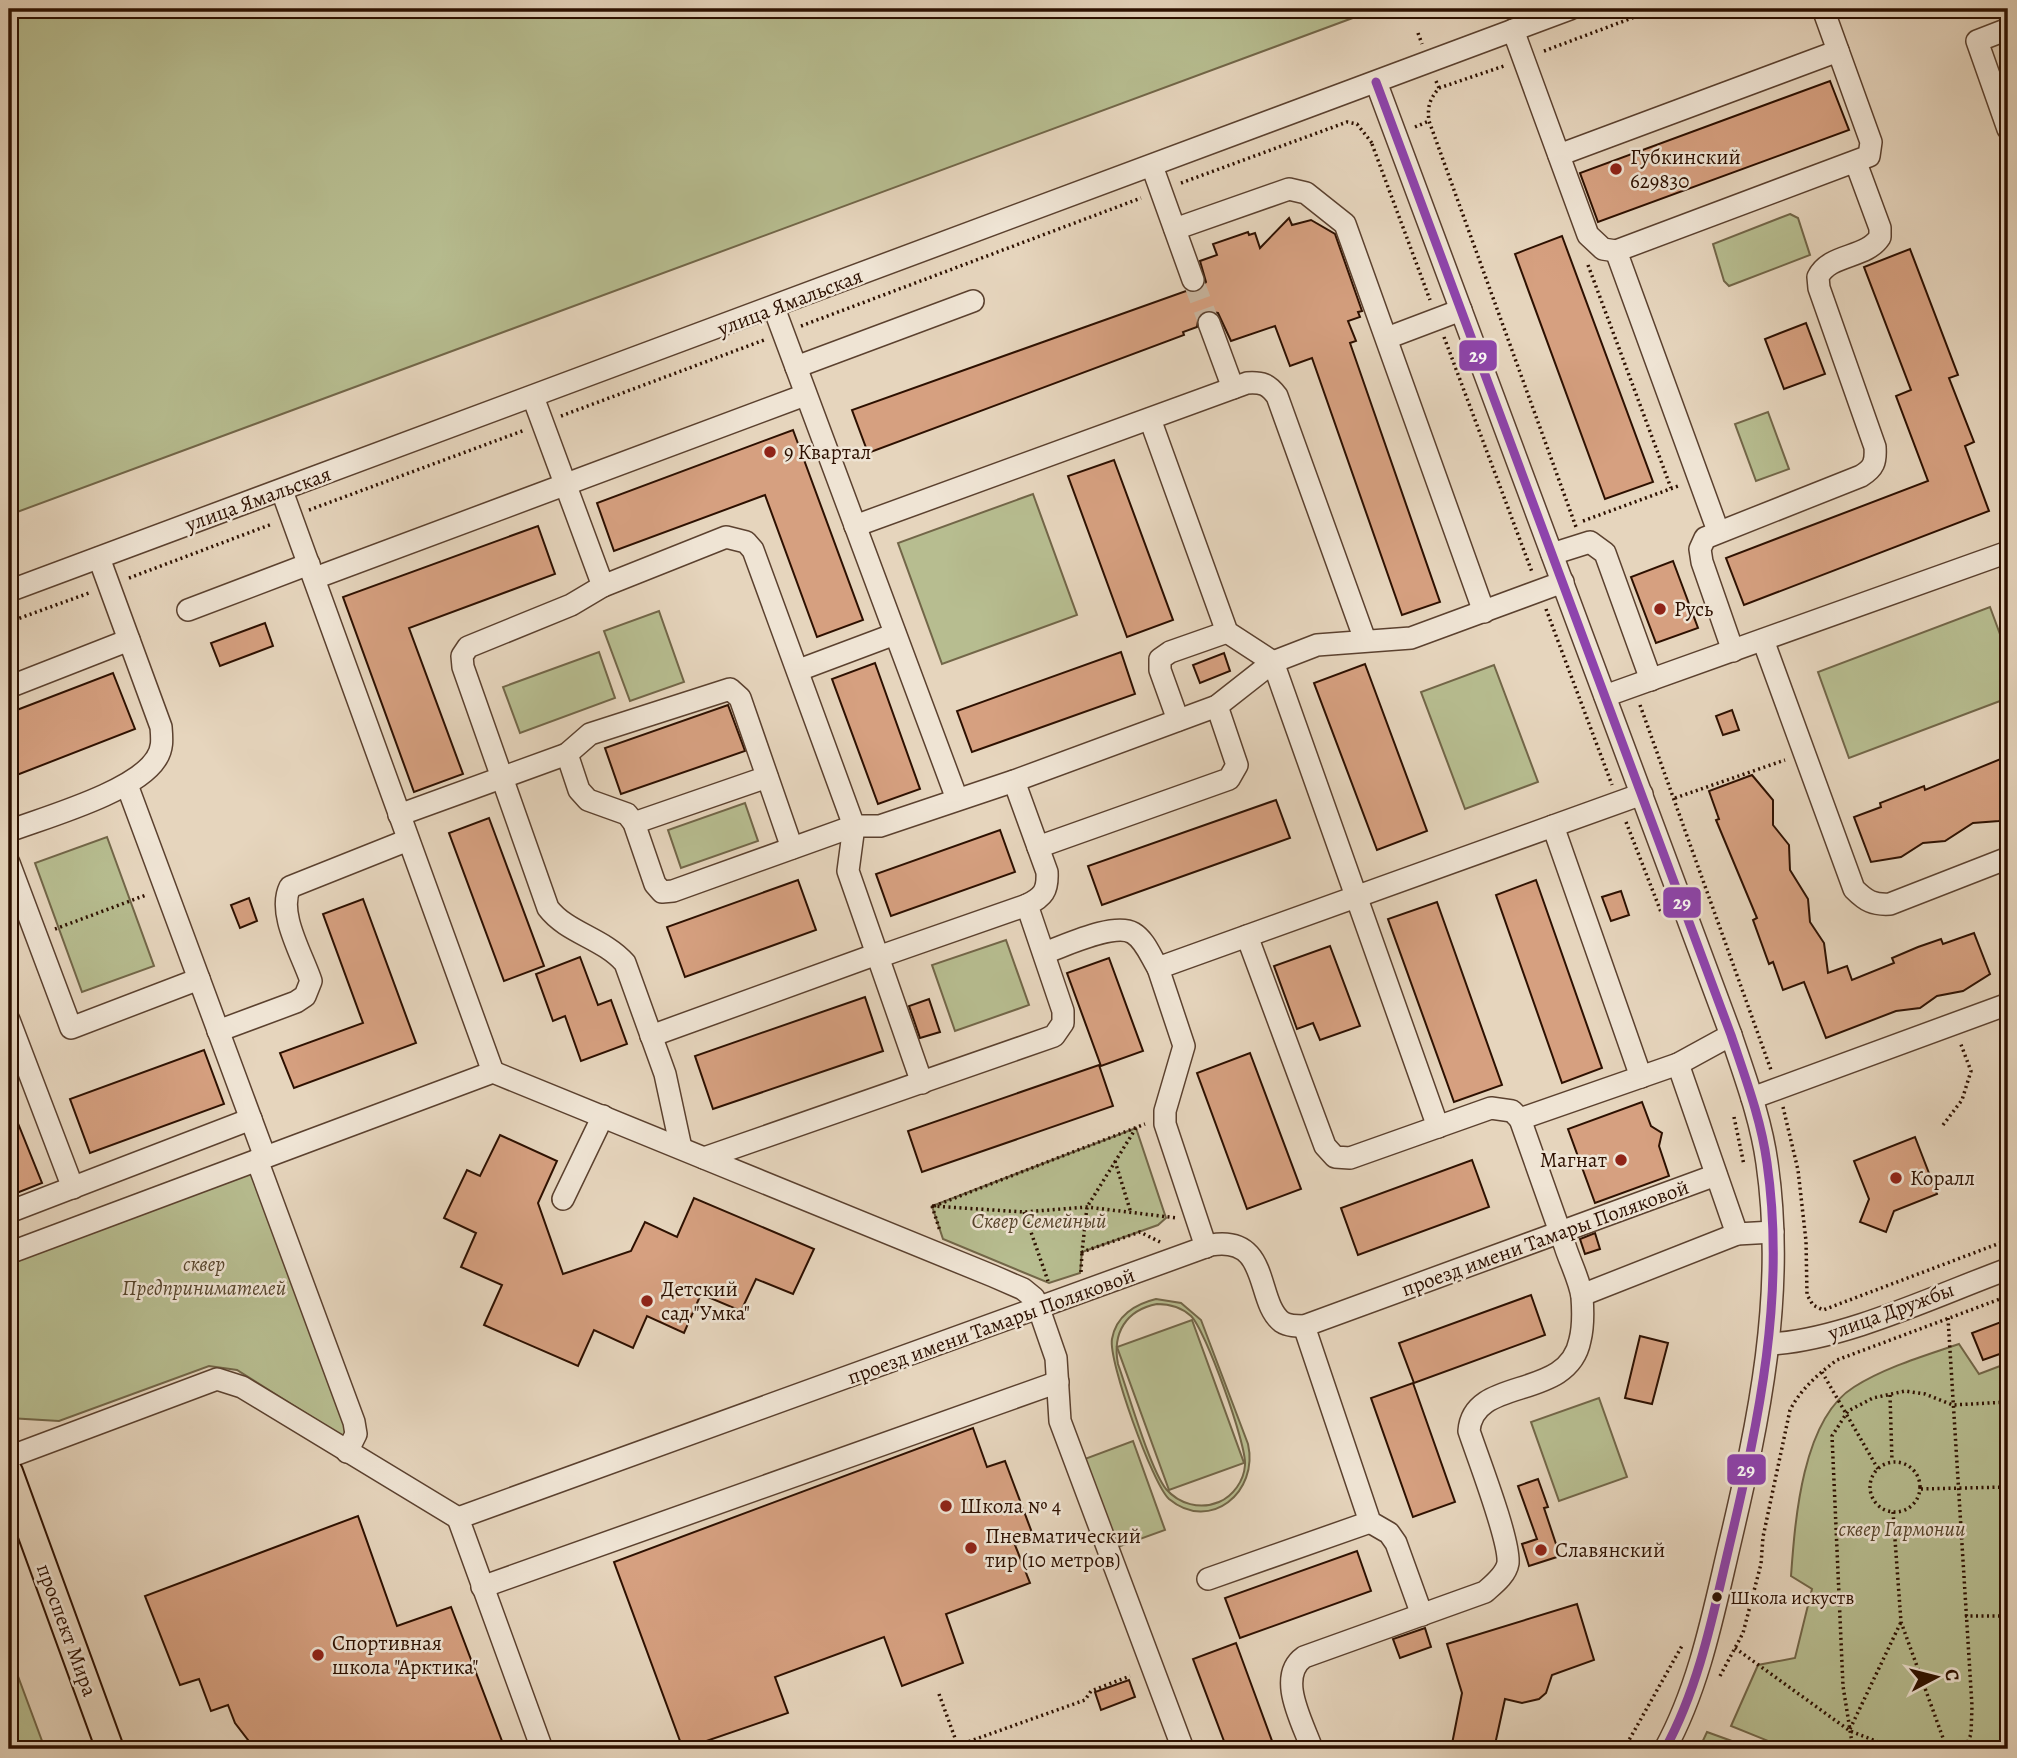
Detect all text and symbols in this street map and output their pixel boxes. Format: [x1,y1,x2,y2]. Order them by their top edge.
place label: Губкинский 629830 [1630,143,1741,195]
marker: Губкинский 629830 [1608,161,1624,177]
street label: улица Ямальская [713,261,867,343]
line badge: 29 [1458,339,1498,372]
text: 29 [1469,343,1487,369]
place label: 9 Квартал [784,438,871,466]
marker: 9 Квартал [762,444,778,460]
street label: улица Ямальская [180,460,335,539]
place label: Русь [1674,595,1713,623]
marker: Русь [1652,601,1668,617]
line badge: 29 [1662,886,1702,919]
text: 29 [1673,890,1691,916]
place label: Магнат [1540,1146,1607,1174]
marker: Магнат [1613,1152,1629,1168]
place label: Коралл [1910,1164,1975,1192]
marker: Коралл [1888,1170,1904,1186]
street label: проезд имени Тамары Поляковой [1397,1173,1693,1303]
park label: Сквер Семейный [972,1207,1106,1235]
park label: сквер Предпринимателей [122,1250,286,1302]
street label: проезд имени Тамары Поляковой [843,1261,1139,1391]
place label: Детский сад "Умка" [661,1275,750,1327]
street label: улица Дружбы [1823,1275,1958,1347]
marker: Детский сад "Умка" [639,1293,655,1309]
line badge: 29 [1726,1453,1767,1486]
text: 29 [1737,1457,1755,1483]
place label: Школа № 4 [960,1492,1061,1520]
marker: Школа № 4 [938,1498,954,1514]
park label: сквер Гармонии [1839,1515,1966,1543]
place label: Пневматический тир (10 метров) [985,1522,1141,1574]
place label: Славянский [1555,1536,1665,1564]
marker: Пневматический тир (10 метров) [963,1540,979,1556]
marker: Славянский [1533,1542,1549,1558]
street label: проспект Мира [30,1560,104,1700]
place label: Школа искуств [1730,1585,1854,1611]
marker: Школа искуств [1710,1590,1724,1604]
place label: Спортивная школа "Арктика" [332,1629,478,1681]
north arrow [1902,1642,1972,1712]
marker: Спортивная школа "Арктика" [310,1647,326,1663]
text: С [1938,1668,1965,1682]

